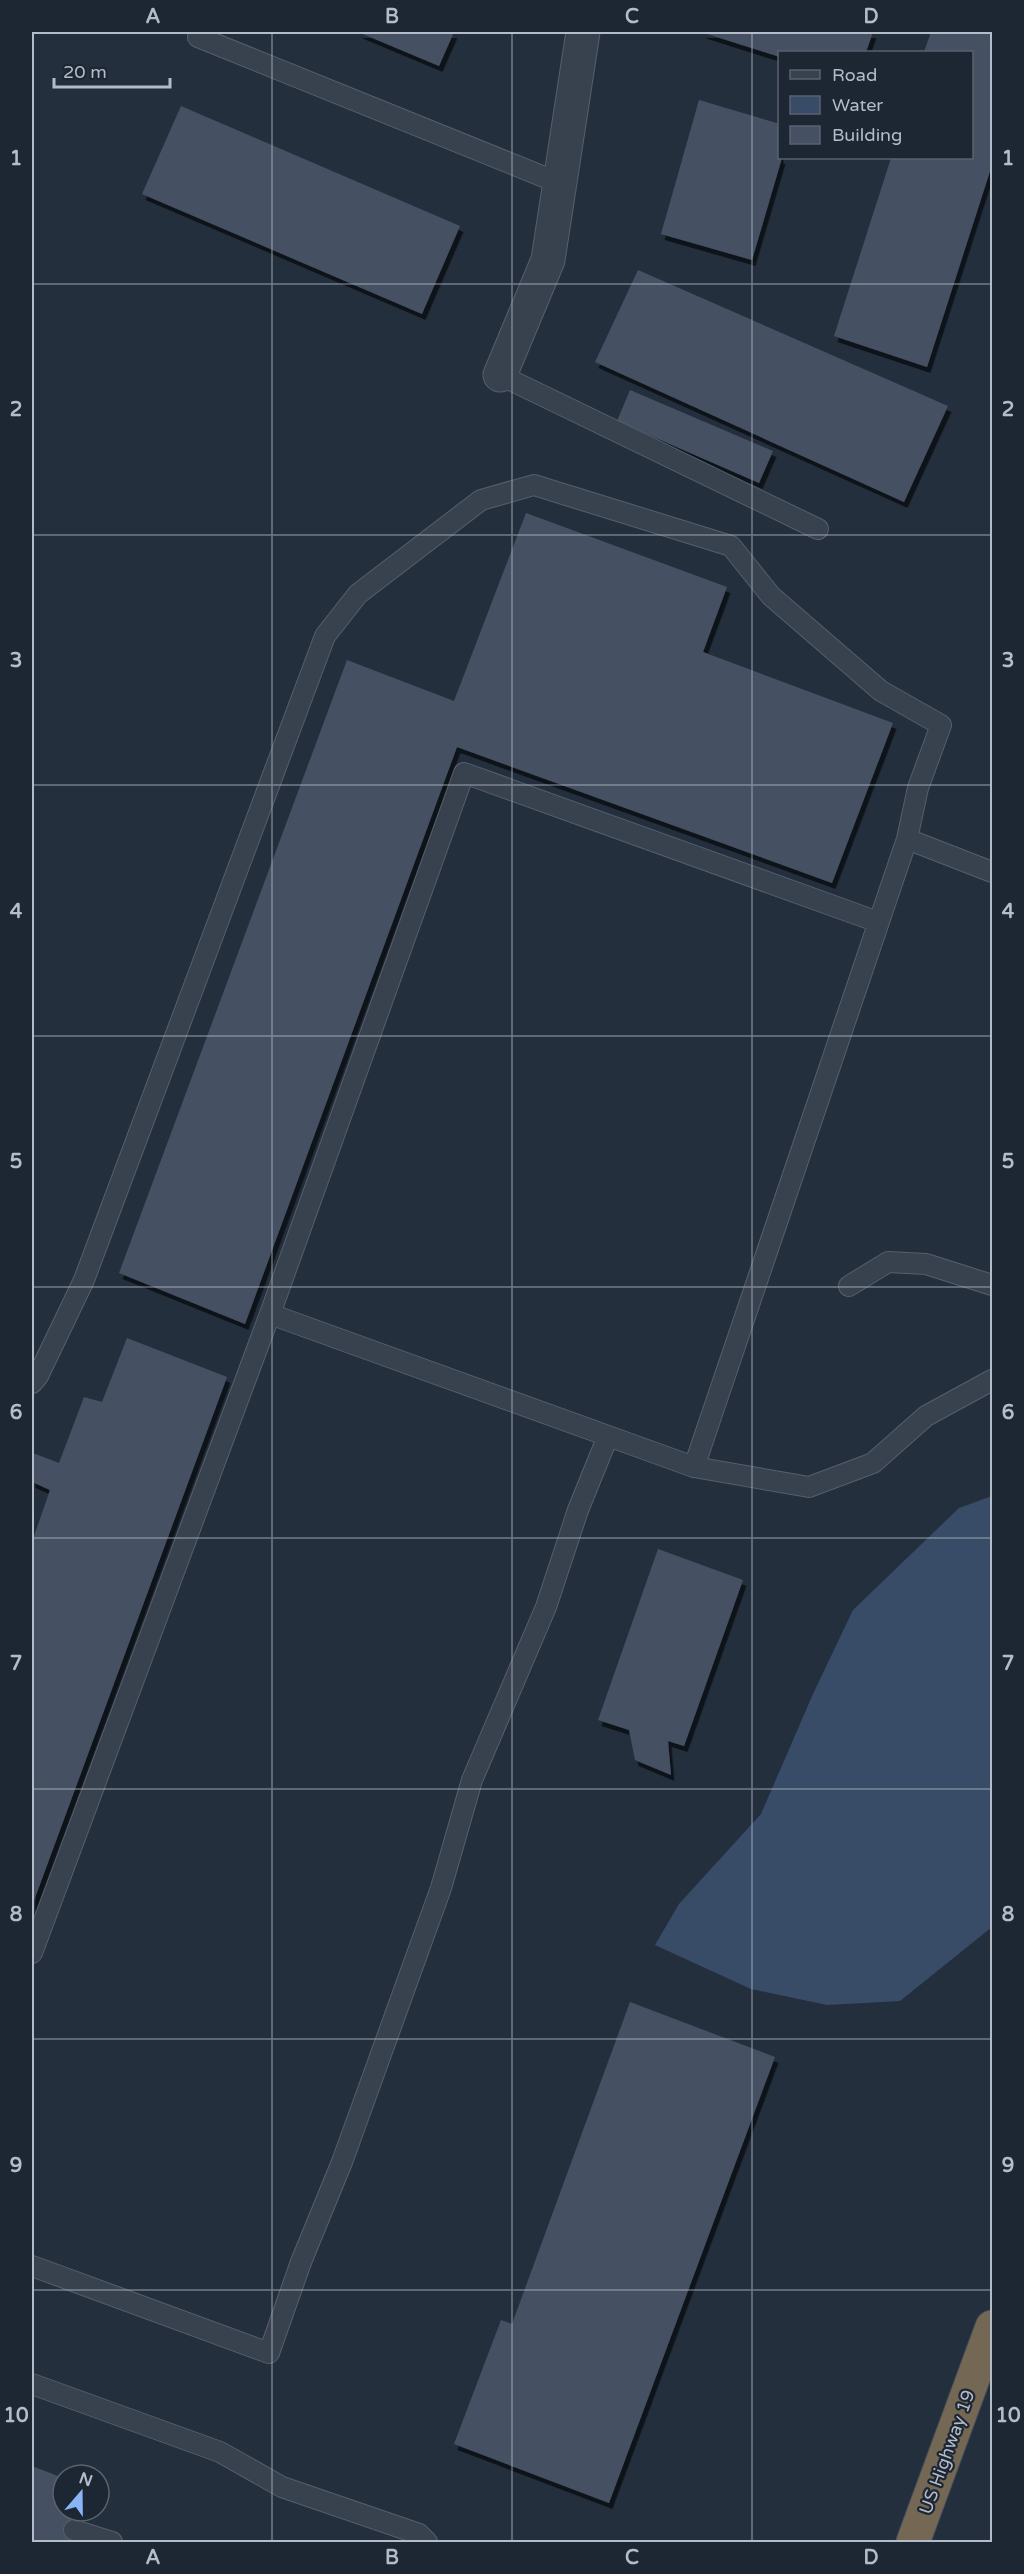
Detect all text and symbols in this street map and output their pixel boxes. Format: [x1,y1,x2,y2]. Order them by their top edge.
text: A [146,5,161,29]
text: B [385,5,399,29]
text: C [625,5,639,29]
text: D [863,5,879,29]
scale bar [54,51,170,89]
legend [778,51,973,159]
text: 20 m [63,61,107,83]
text: Road [832,64,877,86]
text: Water [832,94,883,116]
text: Building [832,124,902,146]
text: 1 [10,147,22,171]
text: 1 [1002,147,1014,171]
text: 2 [10,398,22,422]
text: 2 [1002,398,1014,422]
text: 3 [10,649,22,673]
text: 3 [1002,649,1014,673]
text: 4 [10,900,23,924]
text: 4 [1002,900,1015,924]
text: 5 [10,1150,22,1174]
text: 5 [1002,1150,1014,1174]
text: 6 [10,1401,22,1425]
text: 6 [1002,1401,1014,1425]
text: 7 [10,1652,22,1676]
text: 7 [1002,1652,1014,1676]
text: 8 [10,1903,22,1927]
text: 8 [1002,1903,1014,1927]
text: 9 [10,2154,22,2178]
text: 9 [1002,2154,1014,2178]
street label: US Highway 19 [914,2387,980,2517]
text: 10 [3,2404,29,2428]
text: 10 [995,2404,1021,2428]
north arrow [51,2463,111,2523]
text: N [76,2468,95,2491]
text: A [146,2546,161,2570]
text: B [385,2546,399,2570]
text: C [625,2546,639,2570]
text: D [863,2546,879,2570]

